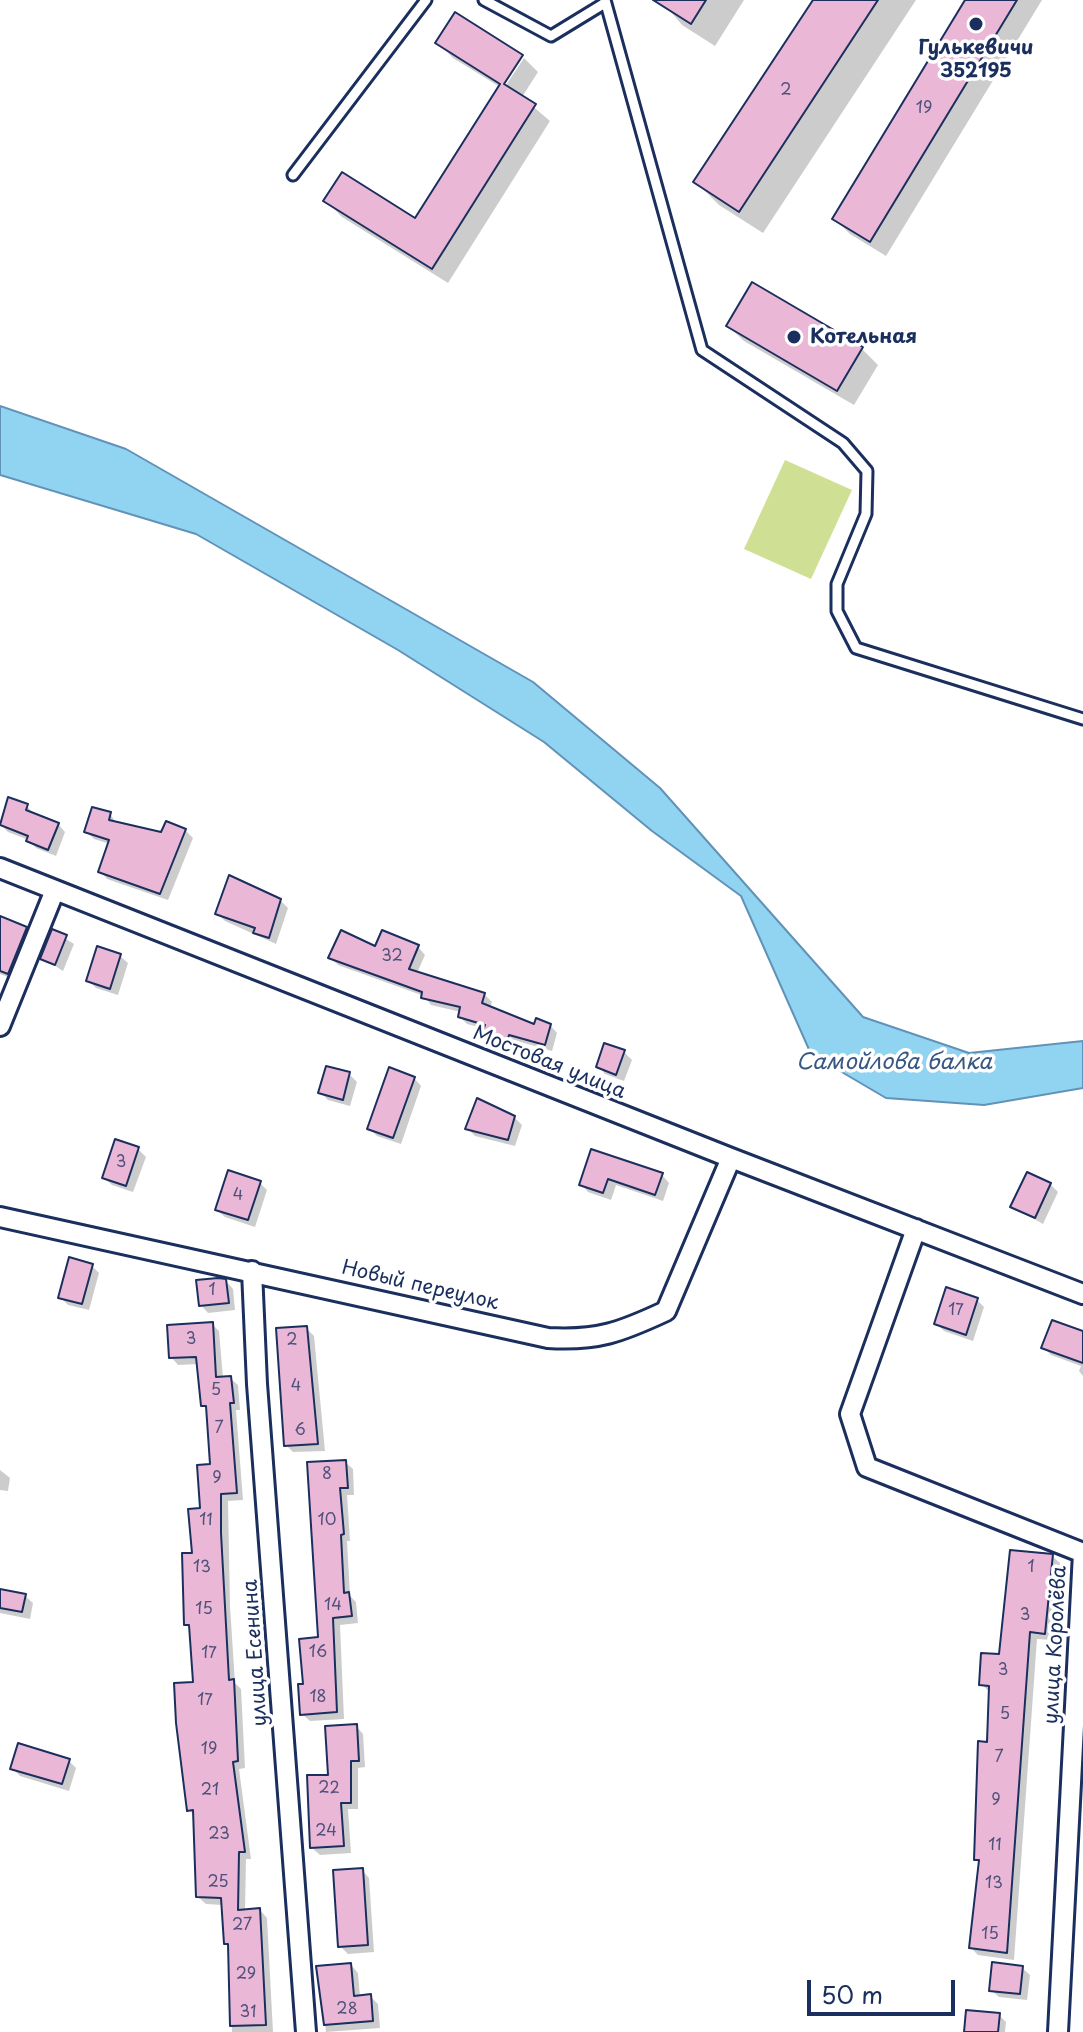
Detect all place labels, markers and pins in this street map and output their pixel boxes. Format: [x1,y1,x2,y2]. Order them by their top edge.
marker: Гулькевичи 352195 [967,15,985,33]
place label: Гулькевичи 352195 [918,36,1034,83]
place label: Котельная [810,325,917,349]
marker: Котельная [785,328,803,346]

